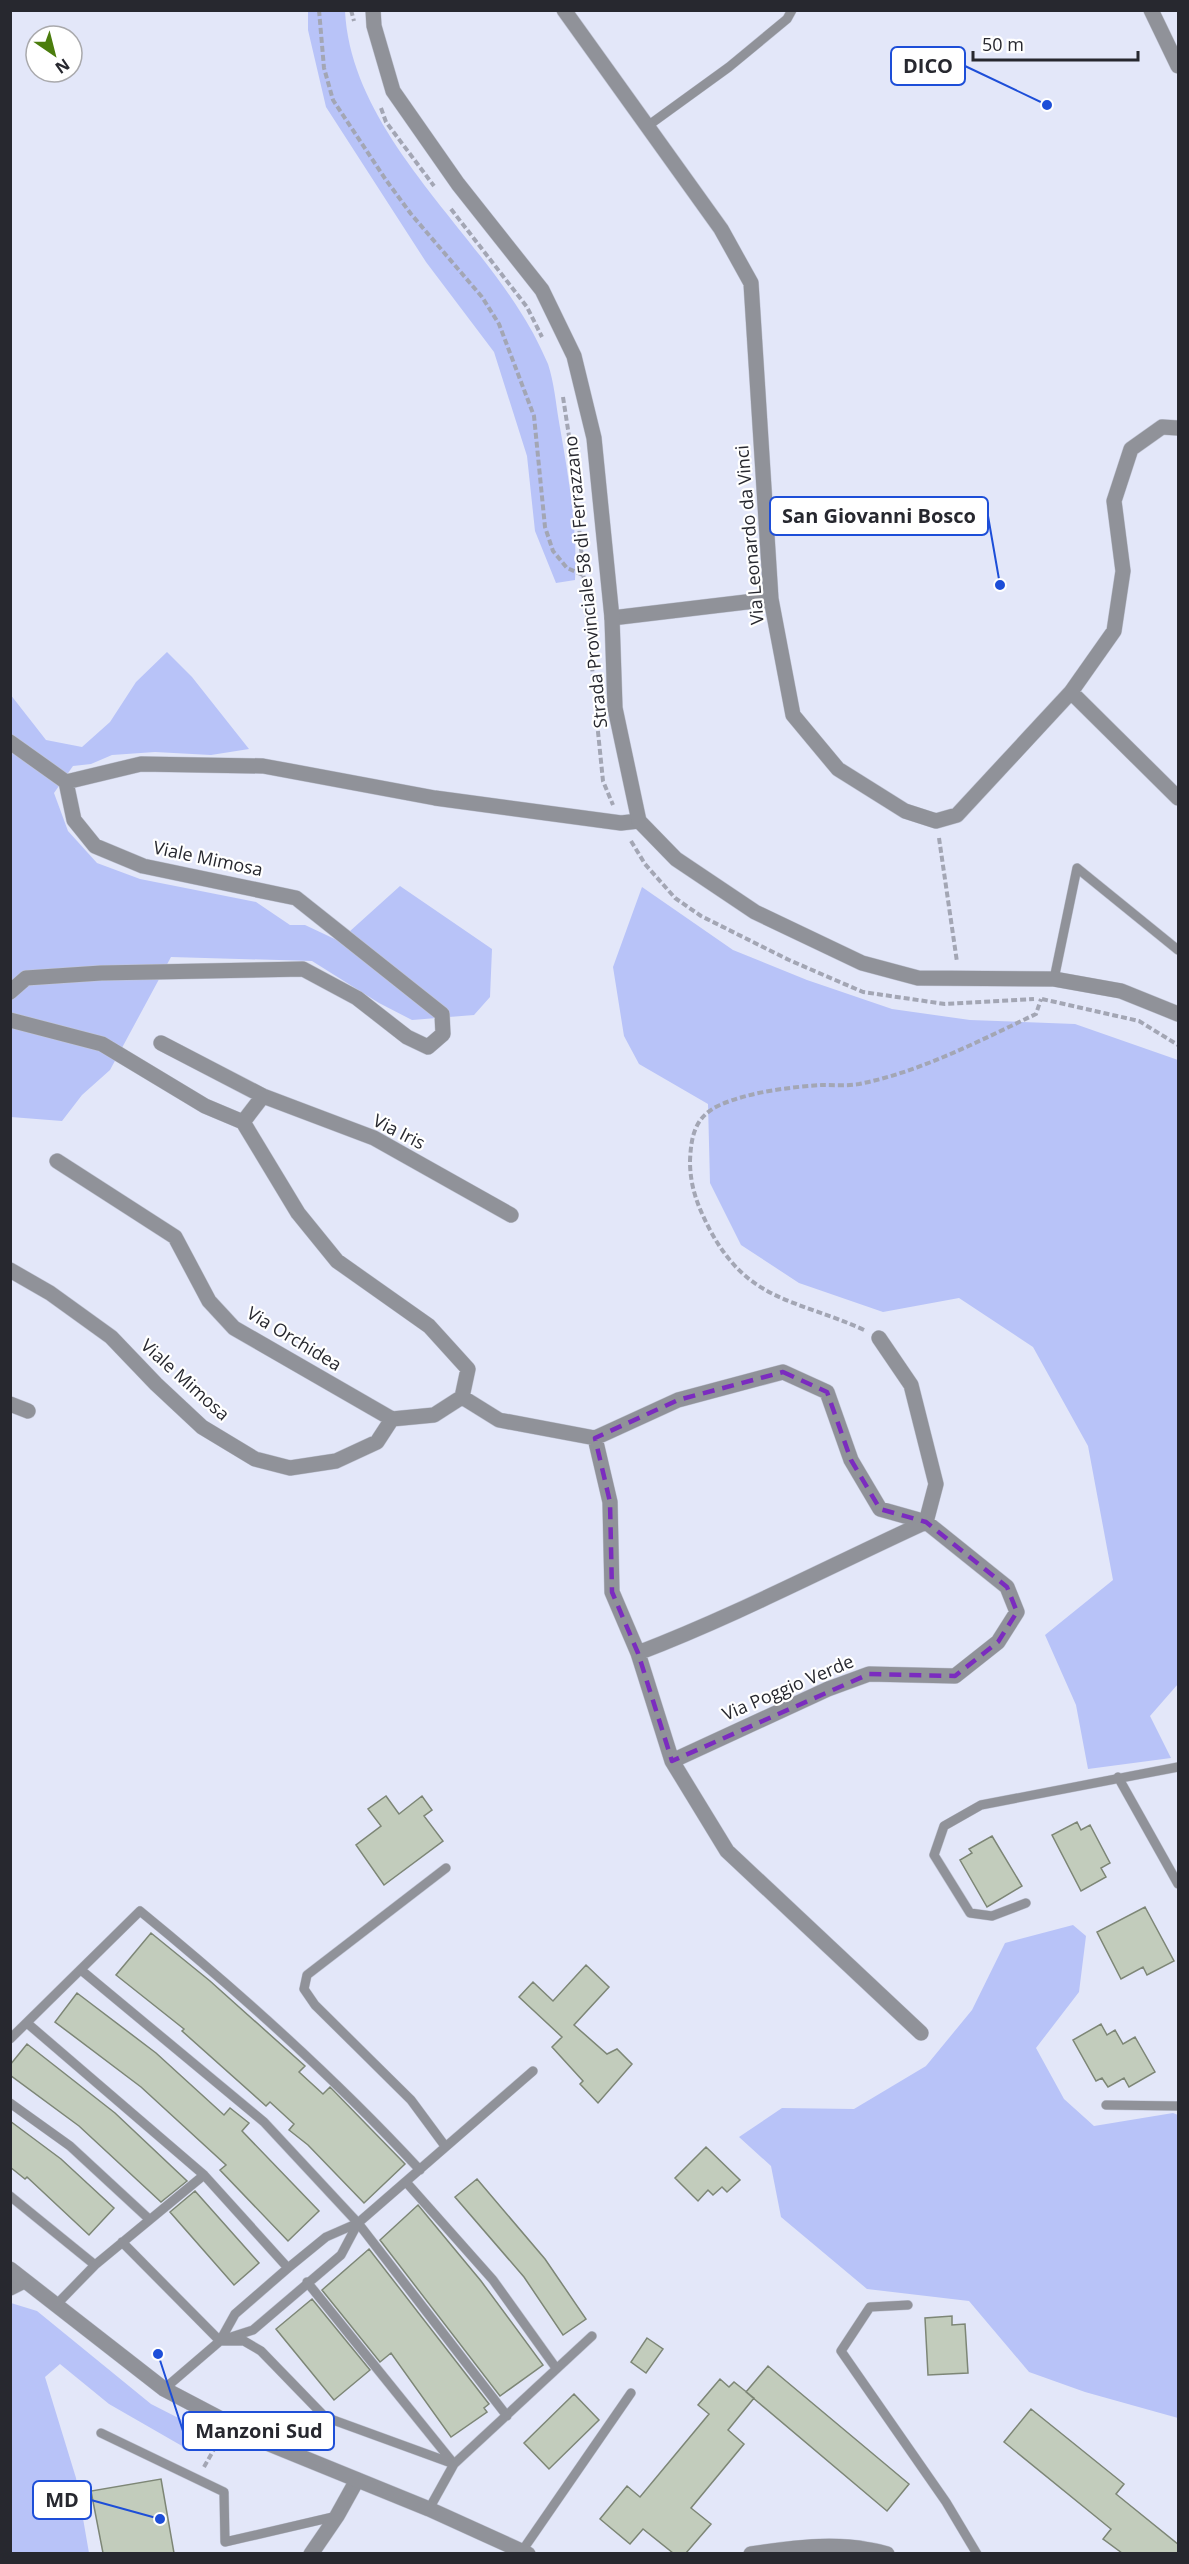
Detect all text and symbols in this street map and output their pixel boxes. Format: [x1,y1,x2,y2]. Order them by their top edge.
north arrow [24,24,84,84]
scale bar [973,24,1138,62]
text: 50 m [982,32,1024,56]
callout: DICO [891,47,965,85]
text: DICO [903,52,953,79]
text: N [51,54,74,79]
street label: Strada Provinciale 58 di Ferrazzano [558,435,612,729]
street label: Via Leonardo da Vinci [729,444,769,626]
callout: San Giovanni Bosco [770,497,988,535]
text: San Giovanni Bosco [782,502,976,529]
street label: Viale Mimosa [151,835,265,881]
street label: Via Iris [369,1108,430,1154]
street label: Via Orchidea [243,1300,346,1376]
street label: Viale Mimosa [136,1333,235,1425]
street label: Via Poggio Verde [718,1649,857,1726]
callout: Manzoni Sud [183,2412,334,2450]
text: Manzoni Sud [195,2417,323,2444]
callout: MD [33,2481,91,2519]
text: MD [45,2486,79,2513]

